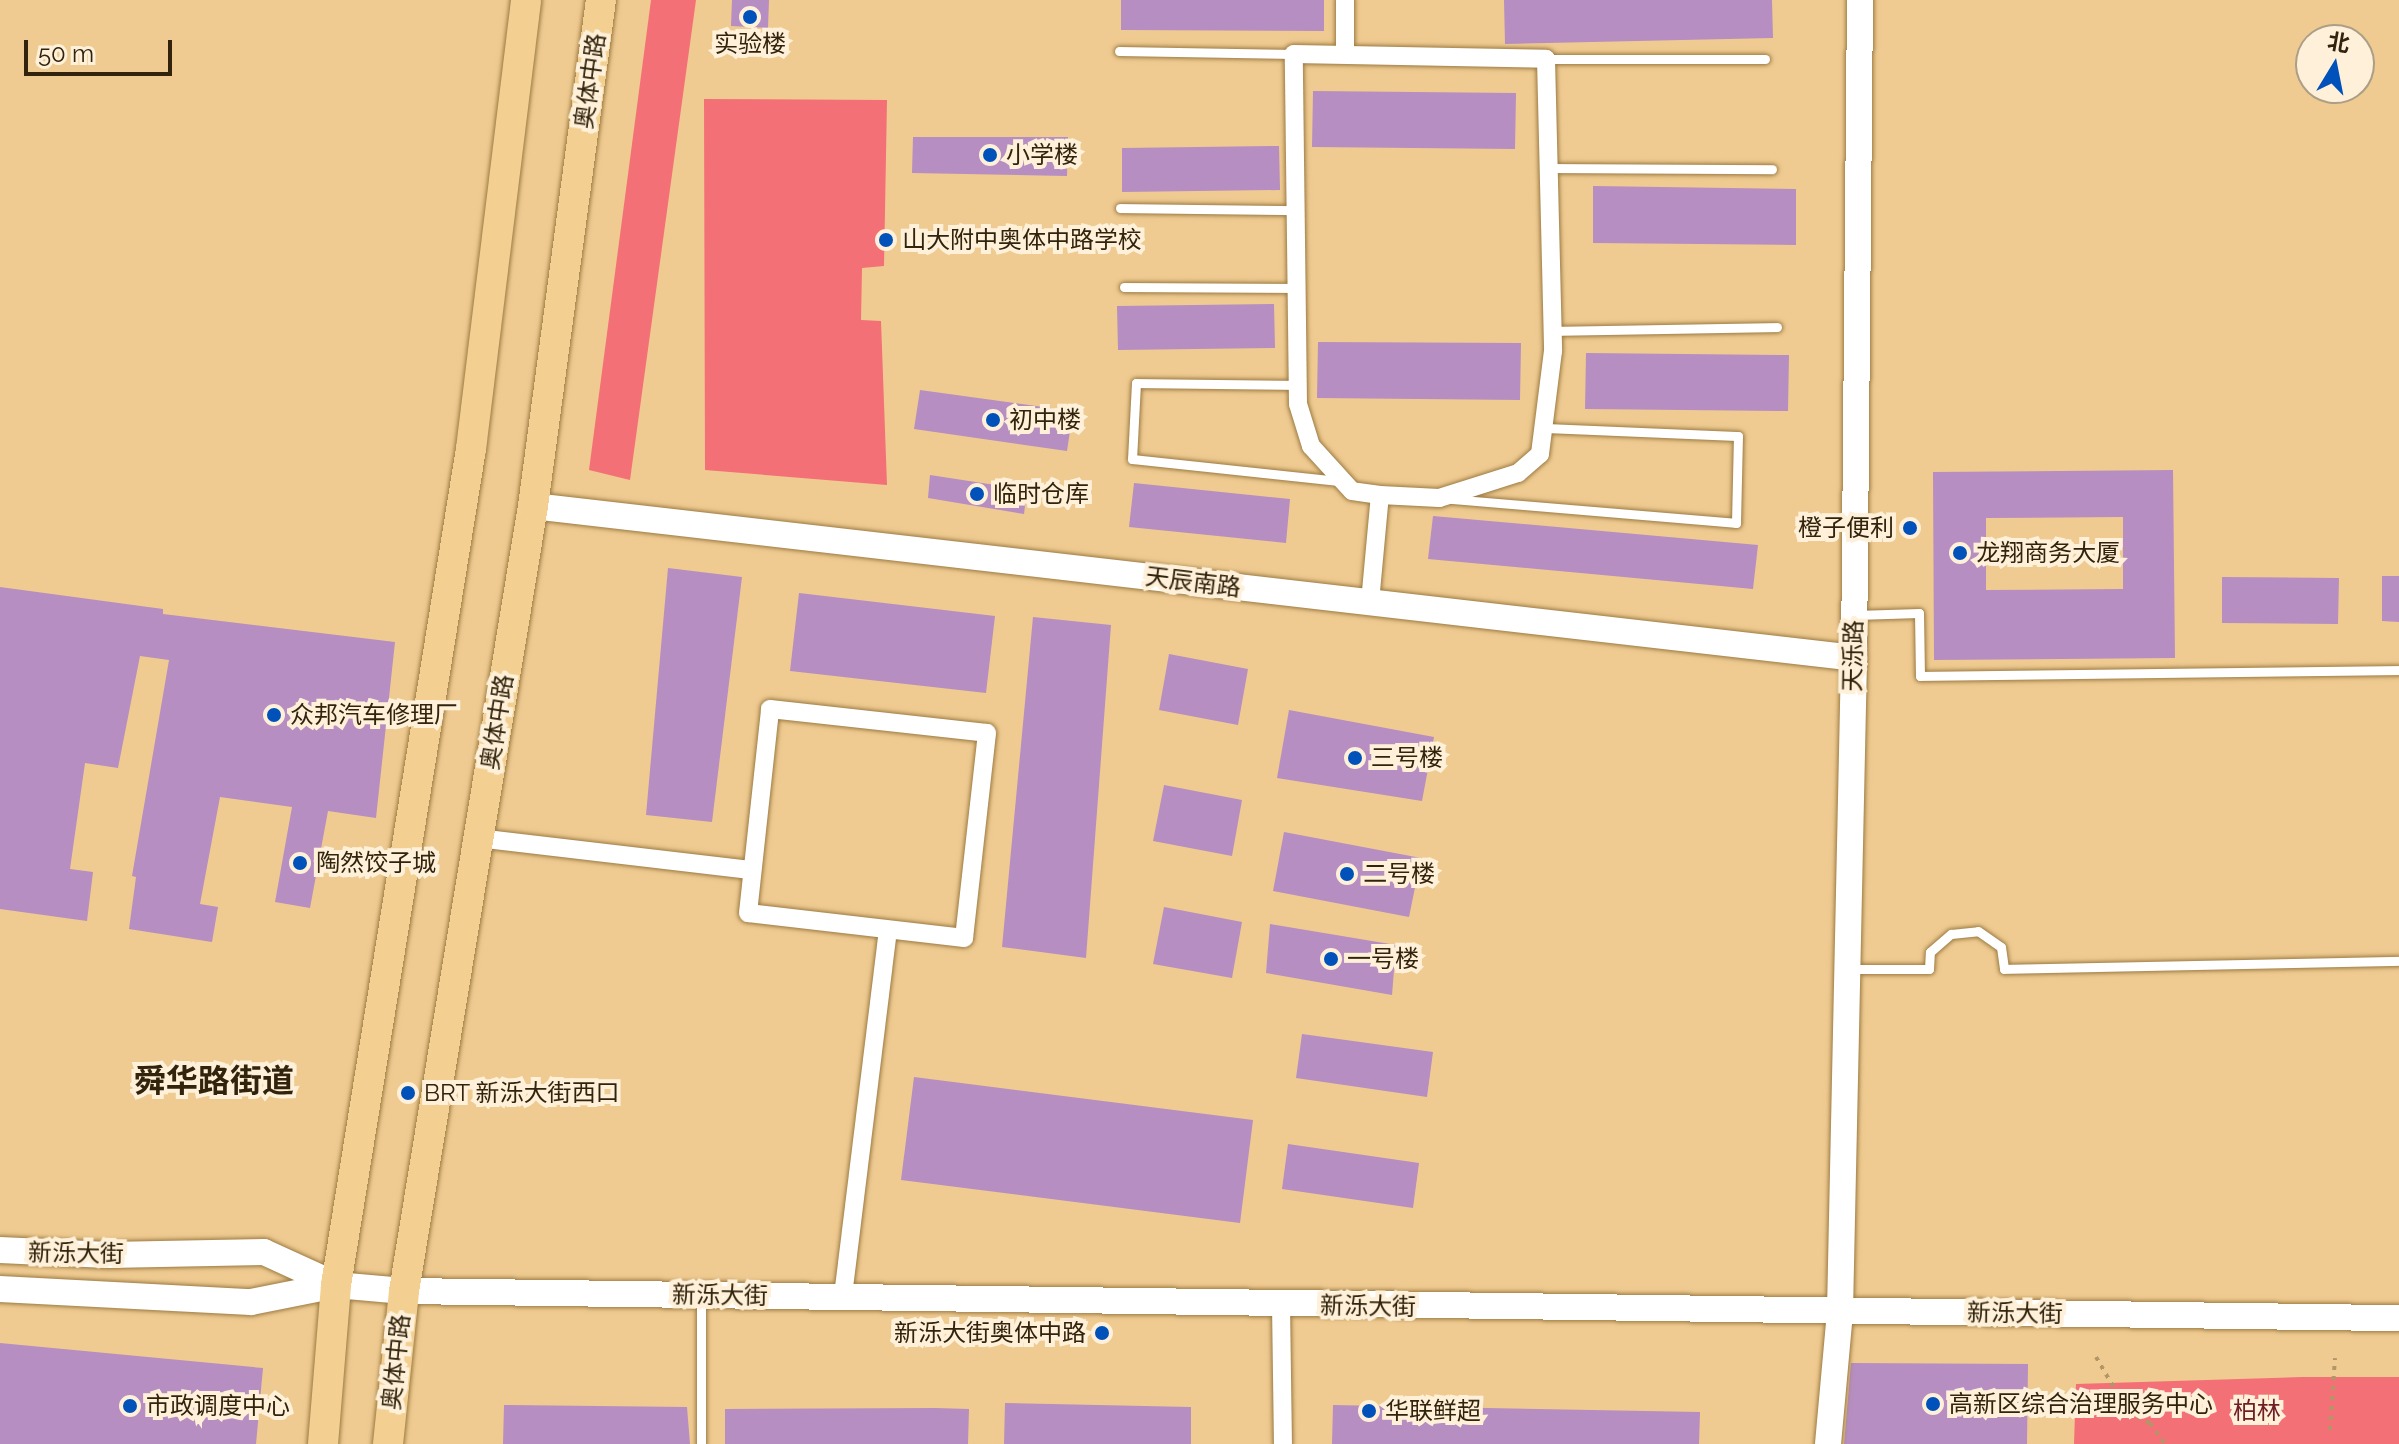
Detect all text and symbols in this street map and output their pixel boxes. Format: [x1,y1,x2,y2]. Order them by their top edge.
marker: 实验楼 [741,8,759,26]
scale bar [28,24,176,74]
north arrow [2295,24,2375,104]
text: 北 [2326,28,2352,57]
place label: 实验楼 [714,30,786,58]
street label: 奥体中路 [569,31,611,131]
text: 50 m [38,39,94,68]
place label: 小学楼 [1006,141,1078,169]
marker: 小学楼 [981,146,999,164]
place label: 山大附中奥体中路学校 [902,226,1142,254]
marker: 山大附中奥体中路学校 [877,231,895,249]
place label: 初中楼 [1009,406,1081,434]
marker: 初中楼 [984,411,1002,429]
place label: 临时仓库 [993,480,1089,508]
marker: 临时仓库 [968,485,986,503]
place label: 橙子便利 [1798,514,1894,542]
marker: 橙子便利 [1901,519,1919,537]
place label: 龙翔商务大厦 [1976,539,2120,567]
marker: 龙翔商务大厦 [1951,544,1969,562]
street label: 天辰南路 [1144,562,1242,602]
street label: 天泺路 [1838,620,1868,692]
street label: 奥体中路 [475,672,519,772]
place label: 众邦汽车修理厂 [290,701,458,729]
marker: 众邦汽车修理厂 [265,706,283,724]
place label: 三号楼 [1371,744,1443,772]
marker: 三号楼 [1346,749,1364,767]
place label: 陶然饺子城 [316,849,436,877]
marker: 陶然饺子城 [291,854,309,872]
place label: 二号楼 [1363,860,1435,888]
marker: 二号楼 [1338,865,1356,883]
place label: 一号楼 [1347,945,1419,973]
marker: 一号楼 [1322,950,1340,968]
district label: 舜华路街道 [134,1062,294,1100]
place label: BRT 新泺大街西口 [424,1079,620,1107]
marker: BRT 新泺大街西口 [399,1084,417,1102]
street label: 新泺大街 [28,1238,124,1268]
street label: 新泺大街 [672,1280,768,1310]
street label: 新泺大街 [1320,1291,1416,1321]
street label: 新泺大街 [1967,1298,2063,1328]
street label: 奥体中路 [377,1313,415,1411]
place label: 新泺大街奥体中路 [894,1319,1086,1347]
marker: 新泺大街奥体中路 [1093,1324,1111,1342]
place label: 高新区综合治理服务中心 [1949,1390,2213,1418]
place label: 市政调度中心 [146,1392,290,1420]
marker: 高新区综合治理服务中心 [1924,1395,1942,1413]
marker: 市政调度中心 [121,1397,139,1415]
place label: 华联鲜超 [1385,1397,1481,1425]
park label: 柏林 [2233,1397,2281,1425]
marker: 华联鲜超 [1360,1402,1378,1420]

